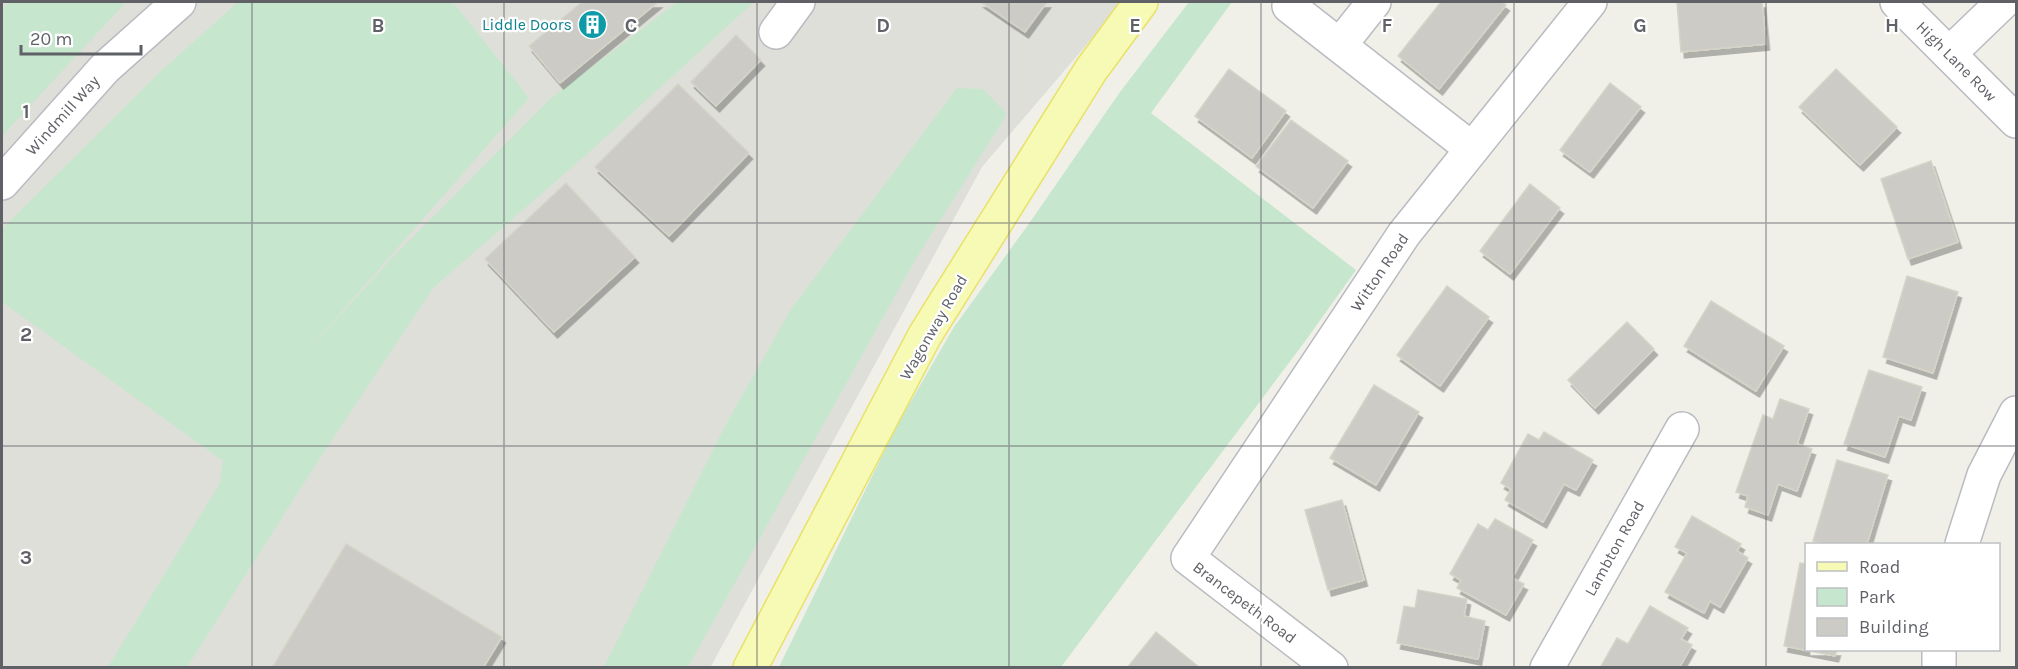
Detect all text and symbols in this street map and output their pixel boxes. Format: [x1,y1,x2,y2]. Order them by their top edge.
building icon: Liddle Doors [577,8,609,40]
text: B [372,14,384,37]
text: C [625,14,637,37]
text: D [876,14,890,37]
text: E [1129,14,1141,37]
text: F [1382,14,1393,37]
text: G [1633,14,1647,37]
text: H [1885,14,1899,37]
place label: Liddle Doors [482,15,572,34]
street label: High Lane Row [1912,17,2001,106]
scale bar [21,18,141,56]
text: 20 m [30,28,72,50]
street label: Windmill Way [22,71,104,159]
text: 1 [22,100,30,123]
street label: Witton Road [1346,230,1412,315]
street label: Wagonway Road [896,271,971,383]
text: 2 [20,323,32,346]
street label: Lambton Road [1580,497,1648,599]
legend [1805,543,2000,651]
text: 3 [20,546,32,569]
text: Road [1859,556,1900,578]
street label: Brancepeth Road [1189,557,1300,647]
text: Park [1859,586,1896,608]
text: Building [1859,616,1929,638]

